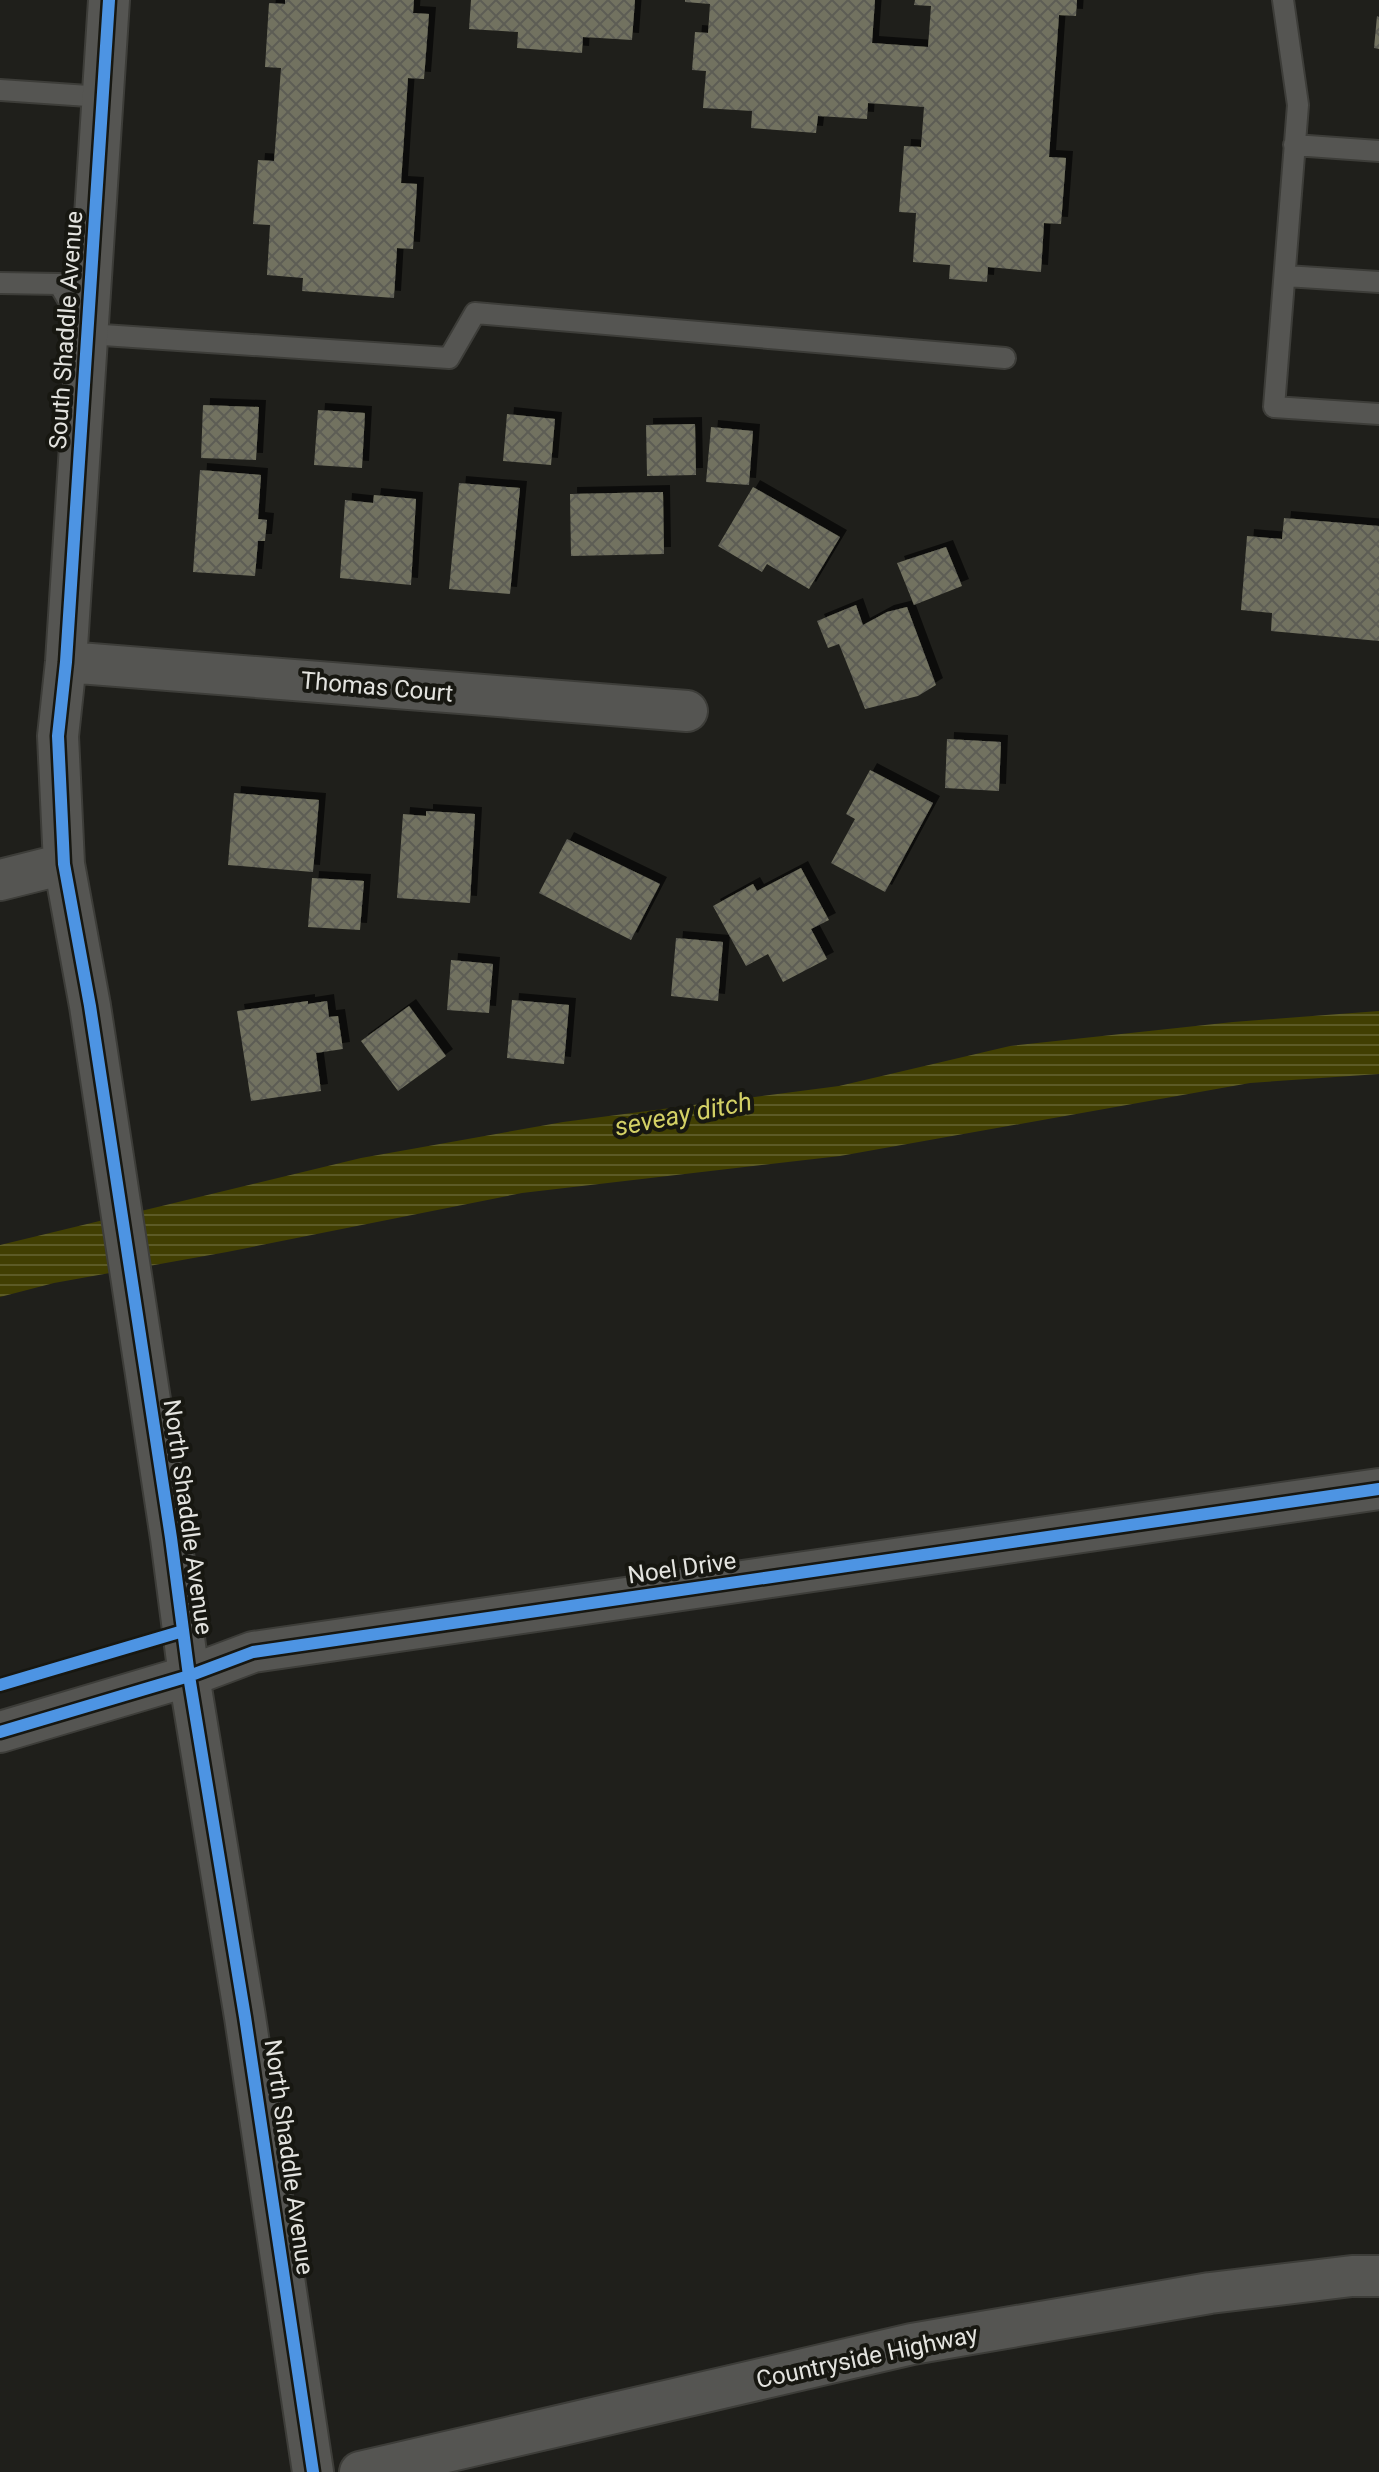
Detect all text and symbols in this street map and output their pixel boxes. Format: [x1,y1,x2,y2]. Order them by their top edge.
street label: South Shaddle Avenue [44,210,88,450]
street label: Thomas Court [300,666,454,708]
water label: seveay ditch [612,1086,754,1142]
street label: North Shaddle Avenue [158,1398,218,1636]
street label: Noel Drive [626,1547,738,1589]
street label: North Shaddle Avenue [259,2038,319,2276]
street label: Countryside Highway [754,2320,981,2394]

